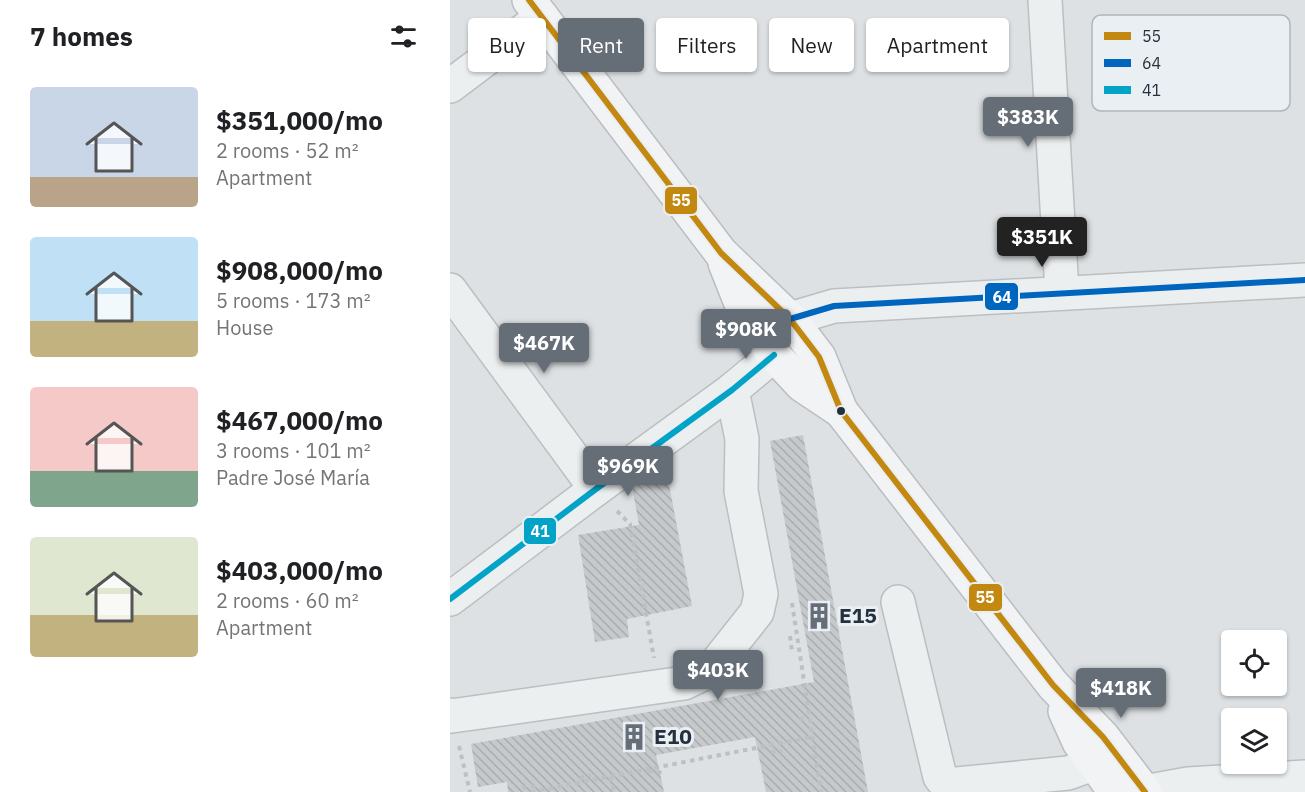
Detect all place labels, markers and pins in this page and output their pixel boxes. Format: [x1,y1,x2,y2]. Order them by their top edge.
pin: $383K [986,97,1070,148]
pin: $351K [1000,217,1084,268]
pin: $908K [704,309,788,360]
pin: $467K [502,323,586,374]
unlabelled marker [835,405,847,417]
pin: $969K [586,446,670,497]
building icon: E15 [804,601,834,631]
place label: E15 [839,601,877,629]
pin: $403K [676,650,760,701]
pin: $418K [1079,668,1163,719]
building icon: E10 [619,722,649,752]
place label: E10 [654,722,692,750]

